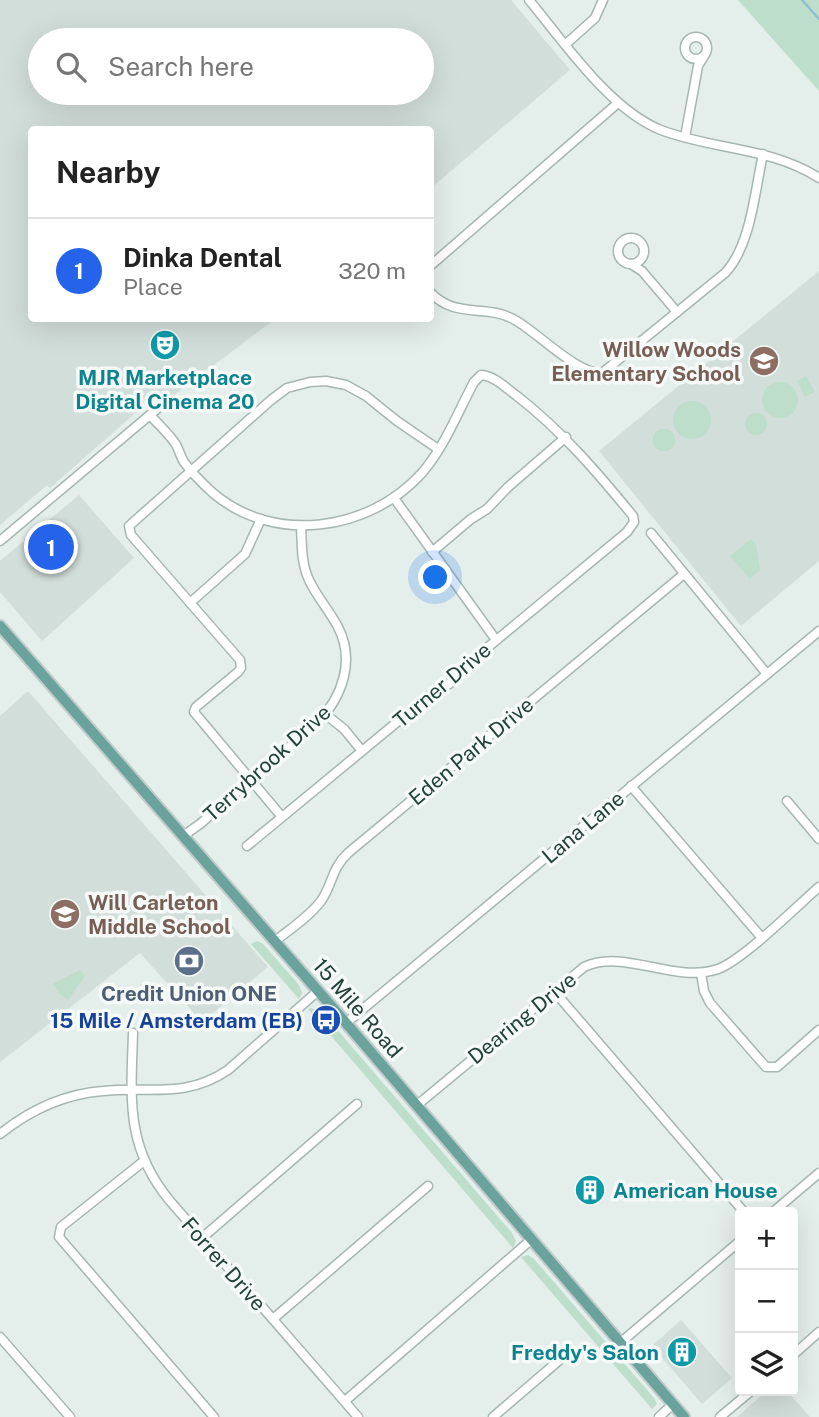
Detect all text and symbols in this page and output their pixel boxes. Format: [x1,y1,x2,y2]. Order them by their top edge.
search box [28,28,434,105]
icon: search [52,48,90,86]
text: Search here [108,51,254,82]
text: Nearby [56,154,160,190]
text: Dinka Dental [123,242,282,273]
text: 1 [74,257,84,284]
text: 320 m [338,257,406,284]
text: Place [123,273,183,300]
theatre icon: MJR Marketplace Digital Cinema 20 [148,328,182,362]
place label: Willow Woods Elementary School [551,337,741,386]
school or university icon: Willow Woods Elementary School [747,344,781,378]
place label: MJR Marketplace Digital Cinema 20 [75,365,255,414]
pin: 1 [28,521,74,573]
your location [418,560,452,594]
street label: Turner Drive [388,637,496,733]
street label: Eden Park Drive [404,692,538,810]
street label: Terrybrook Drive [198,699,336,827]
street label: Lana Lane [537,785,629,869]
place label: Will Carleton Middle School [88,890,231,939]
school or university icon: Will Carleton Middle School [48,897,82,931]
bank icon: Credit Union ONE [172,944,206,978]
street label: 15 Mile Road [308,953,408,1063]
street label: Dearing Drive [463,967,581,1069]
place label: Credit Union ONE [101,981,277,1006]
bus stop icon: 15 Mile / Amsterdam (EB) [309,1003,343,1037]
place label: 15 Mile / Amsterdam (EB) [50,1008,303,1033]
building icon: American House [573,1173,607,1207]
place label: American House [613,1178,778,1203]
map controls [735,1207,798,1396]
button: + [735,1207,798,1270]
street label: Forrer Drive [177,1212,271,1316]
button: − [735,1270,798,1333]
button: layers [735,1333,798,1396]
building icon: Freddy's Salon [665,1335,699,1369]
place label: Freddy's Salon [511,1340,659,1365]

